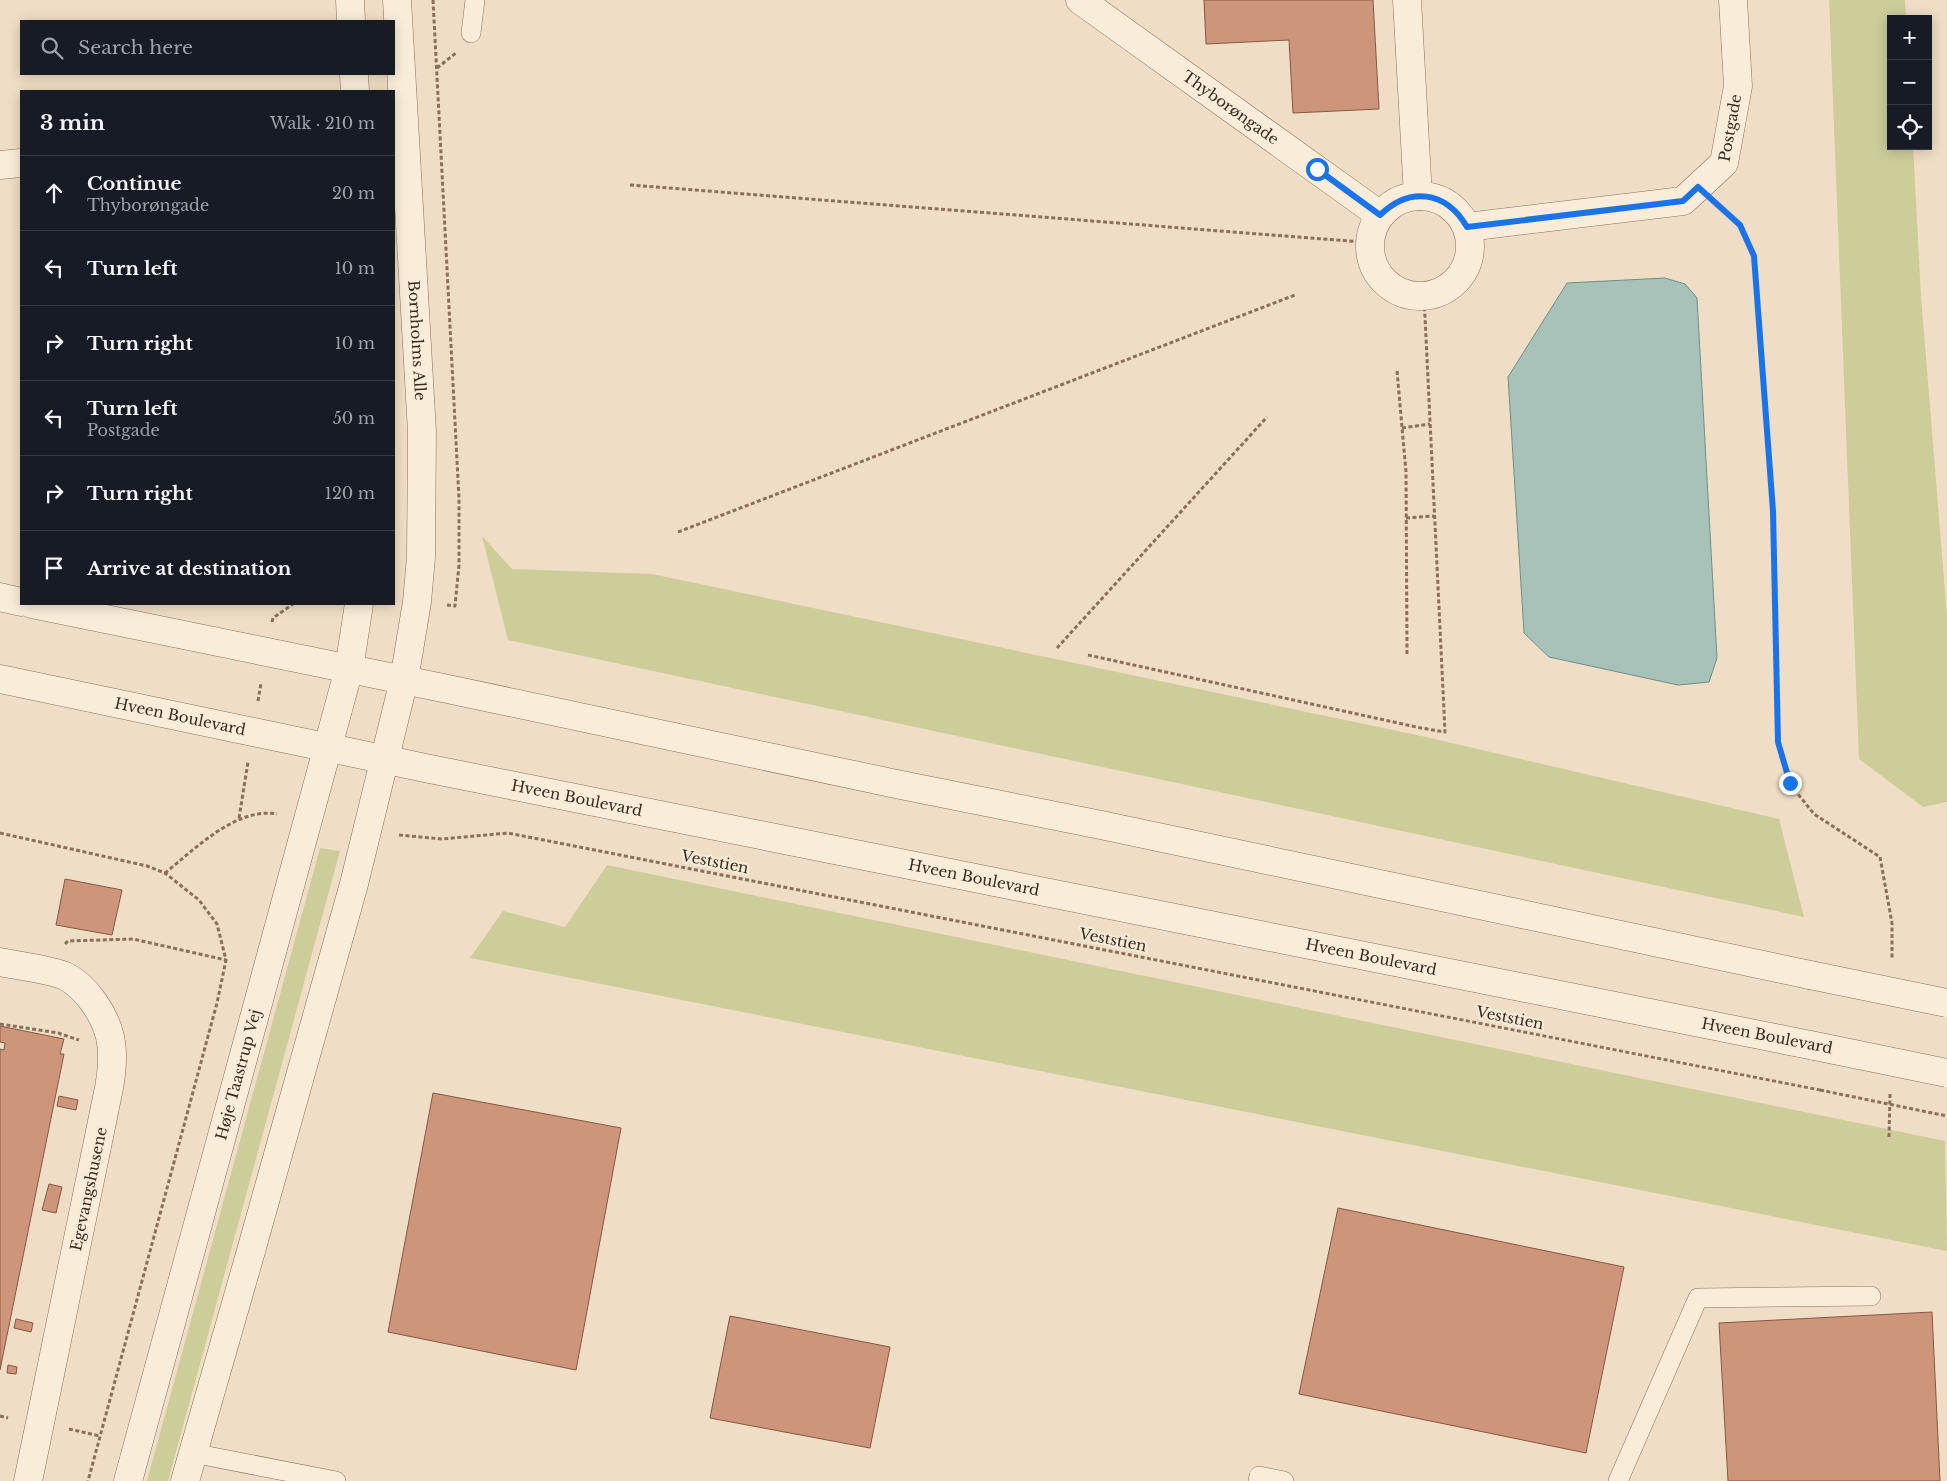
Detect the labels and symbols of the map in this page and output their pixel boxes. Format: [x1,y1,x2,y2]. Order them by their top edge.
street label: Thyborøngade [1179,66,1283,148]
street label: Postgade [1714,93,1745,163]
route start [1306,158,1329,181]
street label: Bornholms Alle [404,280,430,401]
street label: Hveen Boulevard [113,693,247,739]
route end [1779,772,1802,795]
street label: Hveen Boulevard [510,775,644,820]
street label: Veststien [679,845,750,877]
street label: Hveen Boulevard [907,855,1041,900]
street label: Veststien [1077,923,1148,955]
street label: Hveen Boulevard [1304,934,1438,979]
street label: Veststien [1474,1001,1545,1033]
street label: Høje Taastrup Vej [211,1007,265,1142]
street label: Hveen Boulevard [1700,1013,1834,1058]
street label: Egevangshusene [66,1125,111,1253]

